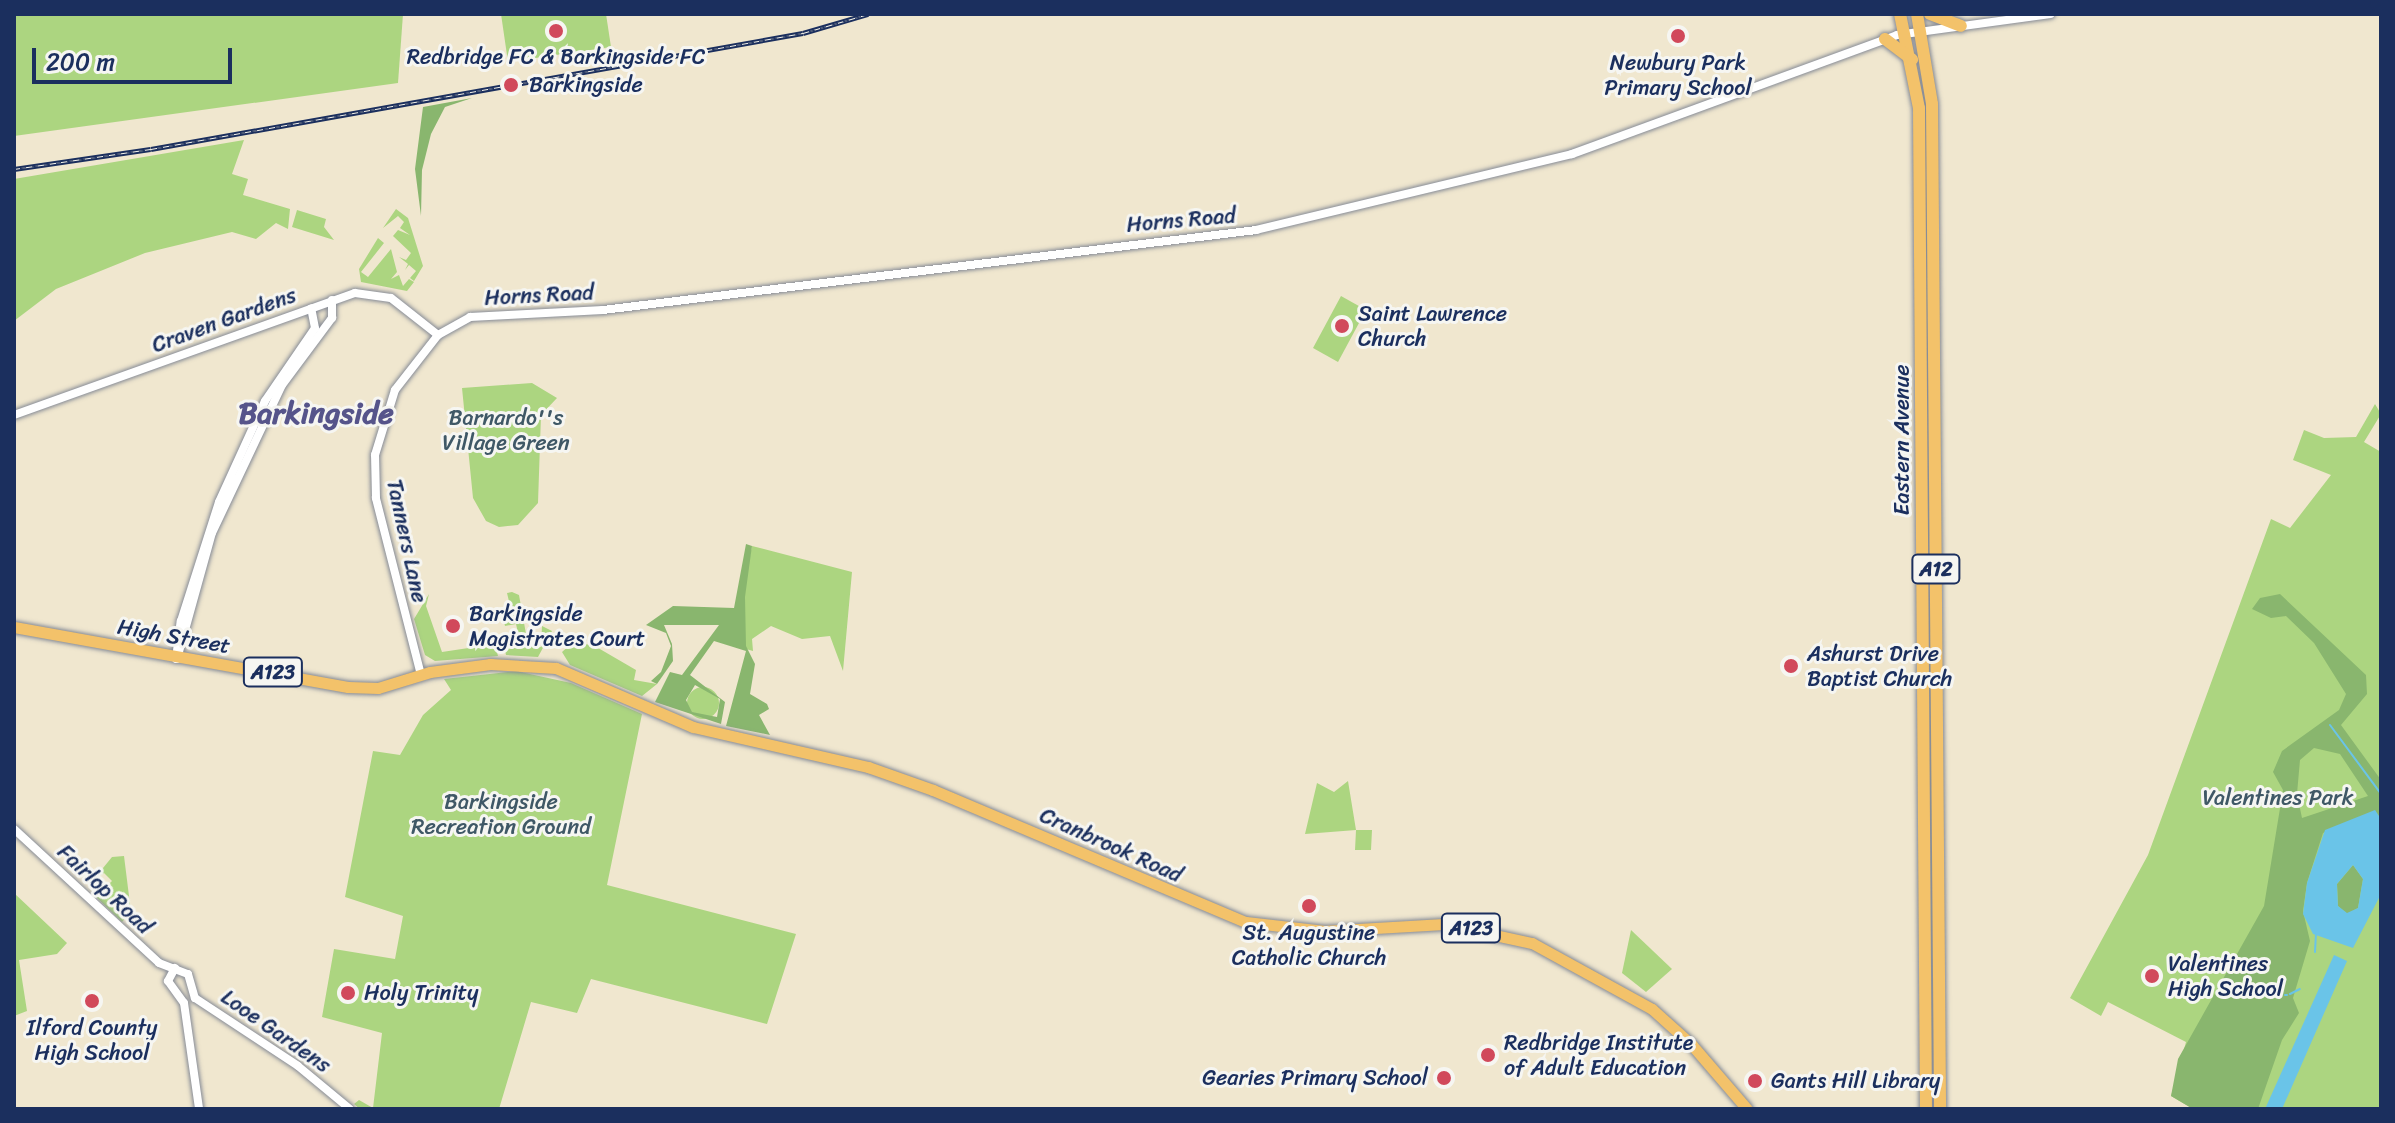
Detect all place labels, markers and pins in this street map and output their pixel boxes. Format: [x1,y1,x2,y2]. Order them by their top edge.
marker: Redbridge FC & Barkingside FC [547,22,565,40]
marker: Newbury Park Primary School [1669,27,1687,45]
place label: Redbridge FC & Barkingside FC [407,44,705,70]
place label: Newbury Park Primary School [1604,49,1752,100]
place label: Barkingside [529,72,643,98]
marker: Barkingside [500,74,522,96]
place label: Saint Lawrence Church [1358,300,1506,352]
marker: Saint Lawrence Church [1333,317,1351,335]
place label: Barkingside Magistrates Court [469,600,645,652]
marker: Barkingside Magistrates Court [444,617,462,635]
place label: Ashurst Drive Baptist Church [1807,640,1952,692]
marker: Ashurst Drive Baptist Church [1782,657,1800,675]
marker: St. Augustine Catholic Church [1300,897,1318,915]
place label: St. Augustine Catholic Church [1232,919,1386,970]
place label: Valentines High School [2168,950,2283,1002]
marker: Valentines High School [2143,967,2161,985]
place label: Holy Trinity [364,980,478,1006]
marker: Holy Trinity [339,984,357,1002]
marker: Ilford County High School [83,992,101,1010]
place label: Ilford County High School [26,1014,158,1066]
place label: Redbridge Institute of Adult Education [1504,1029,1693,1080]
marker: Redbridge Institute of Adult Education [1479,1046,1497,1064]
place label: Gearies Primary School [1202,1065,1428,1091]
place label: Gants Hill Library [1771,1068,1941,1094]
marker: Gearies Primary School [1435,1069,1453,1087]
marker: Gants Hill Library [1746,1072,1764,1090]

